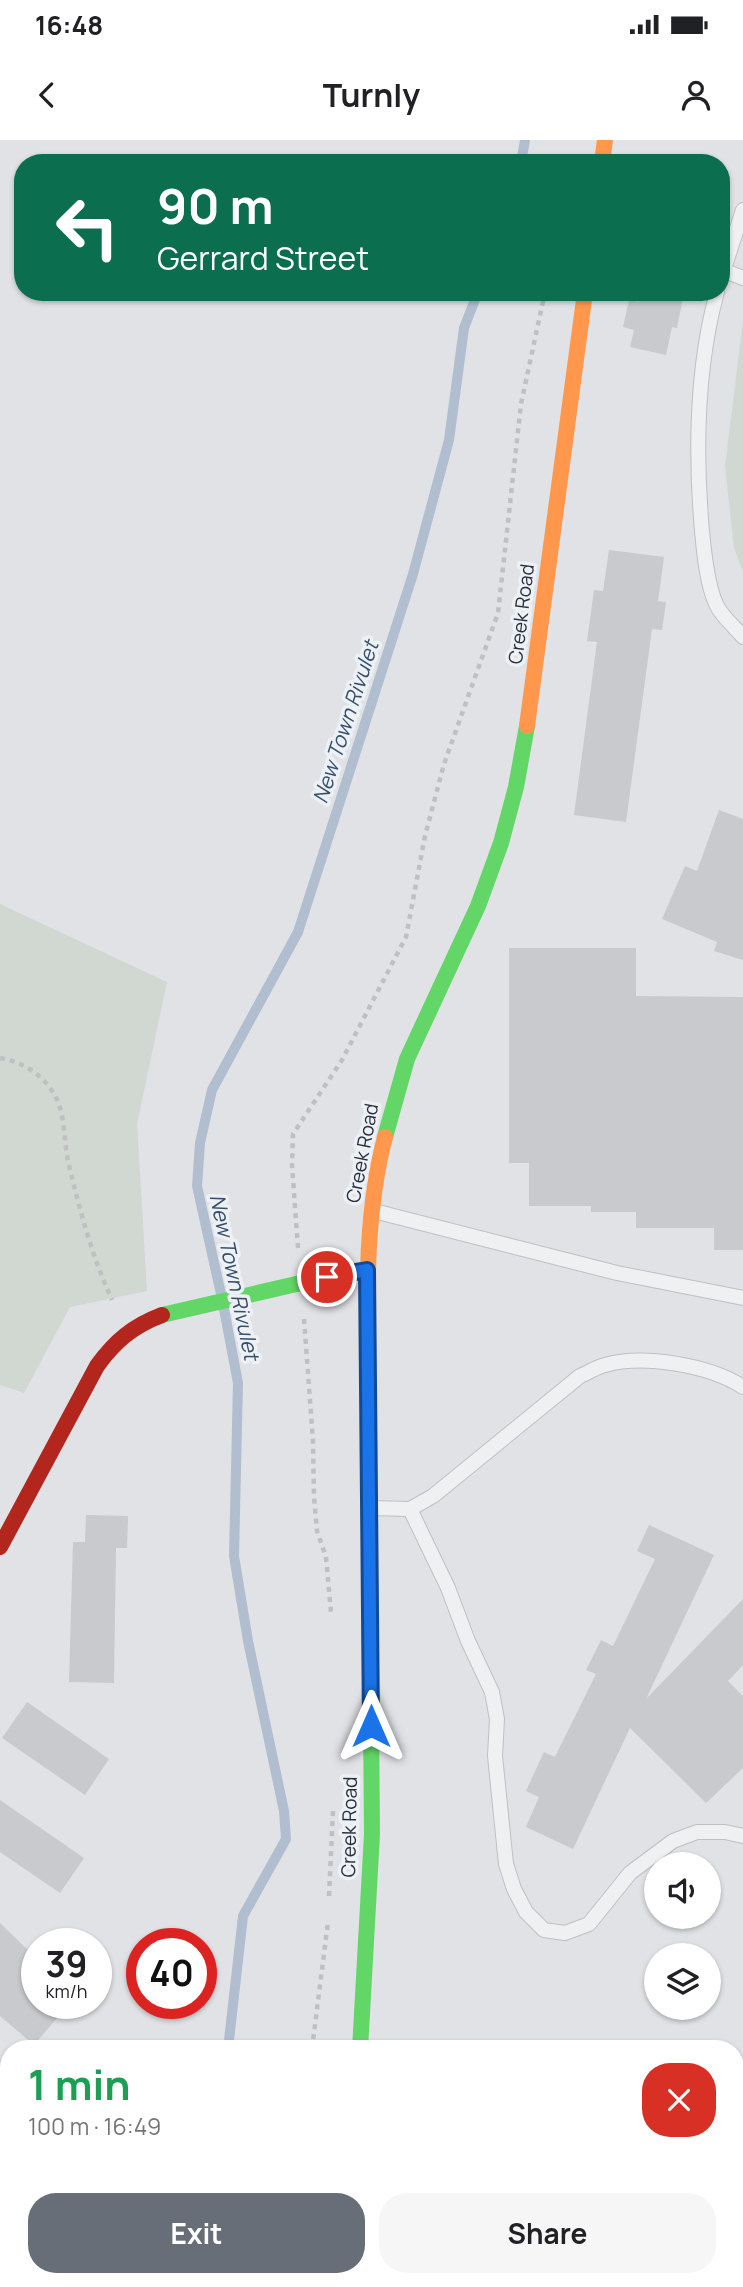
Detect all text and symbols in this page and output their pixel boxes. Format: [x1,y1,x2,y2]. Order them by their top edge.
text: 16:48 [35,7,103,43]
text: Turnly [323,73,420,117]
icon: back [28,76,66,114]
icon: person [677,76,715,114]
text: 90 m [157,172,274,239]
icon: left [42,182,133,273]
text: Gerrard Street [157,236,369,280]
street label: Creek Road [502,562,540,666]
water label: New Town Rivulet [306,635,385,807]
street label: Creek Road [340,1101,384,1205]
water label: New Town Rivulet [204,1191,267,1365]
pin [297,1247,357,1307]
icon: arrive [308,1258,346,1296]
position arrow [334,1689,408,1763]
street label: Creek Road [335,1776,363,1878]
map controls [644,1852,721,2020]
button: sound [644,1852,721,1929]
speed limit sign: 40 [126,1928,217,2019]
text: 39 [45,1940,88,1988]
button: layers [644,1943,721,2020]
text: km/h [46,1979,87,2003]
text: 1 min [28,2055,131,2113]
button: close [642,2063,716,2137]
text: 100 m · 16:49 [28,2110,161,2142]
button: Exit [28,2193,365,2273]
button: Share [379,2193,716,2273]

